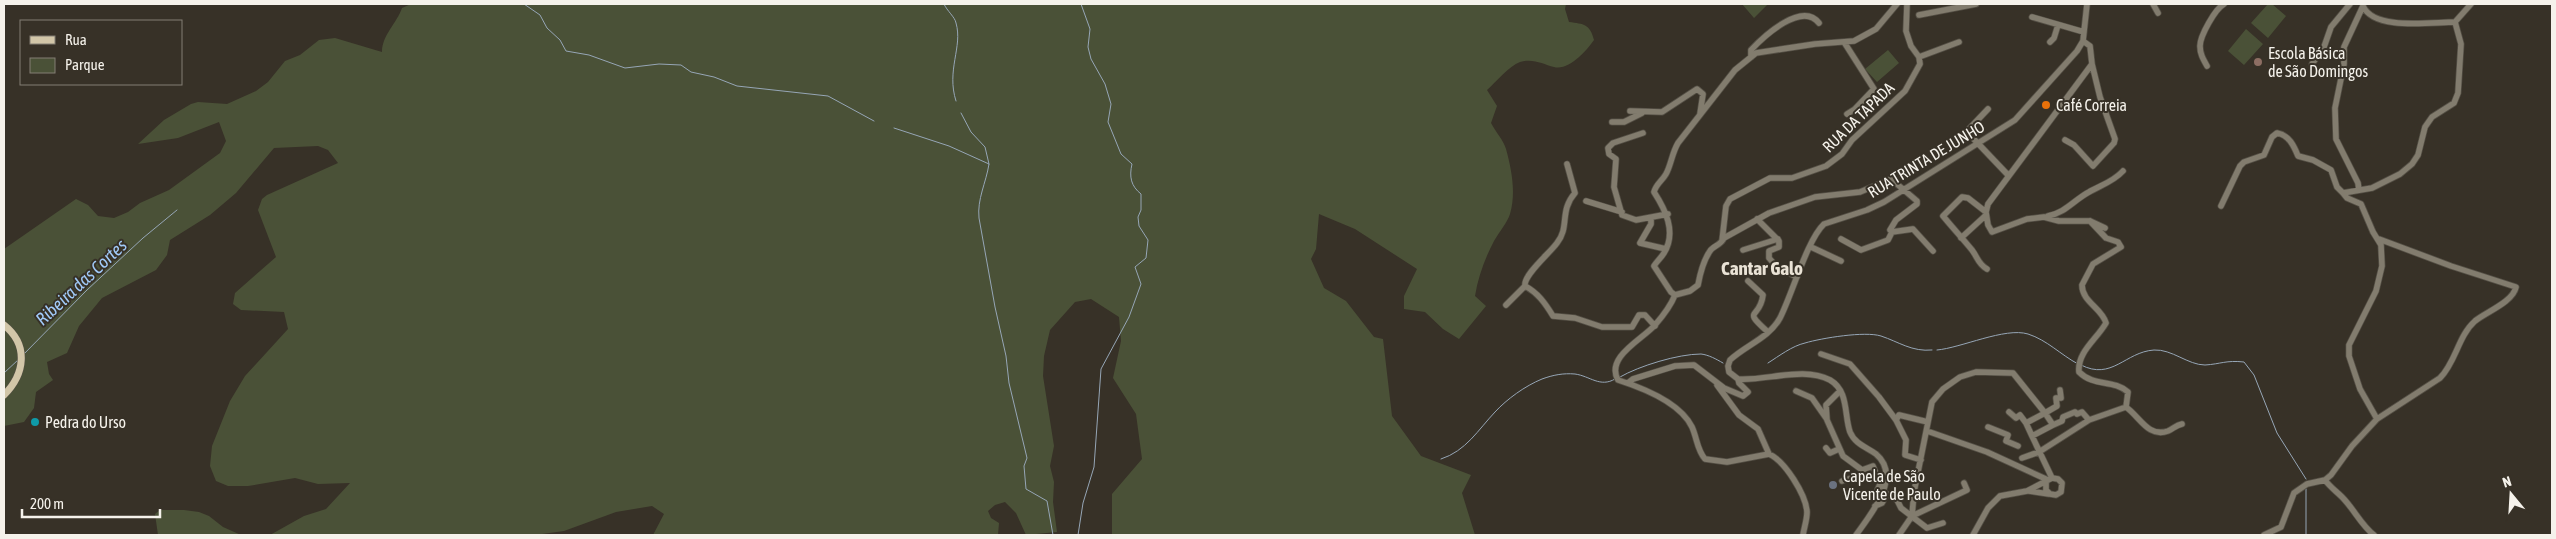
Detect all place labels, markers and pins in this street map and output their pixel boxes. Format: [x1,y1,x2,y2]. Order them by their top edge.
place label: Escola Básica de São Domingos [2268,44,2368,81]
marker: Escola Básica de São Domingos [2252,56,2264,68]
place label: Café Correia [2056,96,2127,114]
marker: Café Correia [2040,99,2052,111]
place label: Pedra do Urso [45,413,126,431]
marker: Pedra do Urso [29,416,41,428]
place label: Capela de São Vicente de Paulo [1843,467,1941,503]
marker: Capela de São Vicente de Paulo [1827,479,1839,491]

